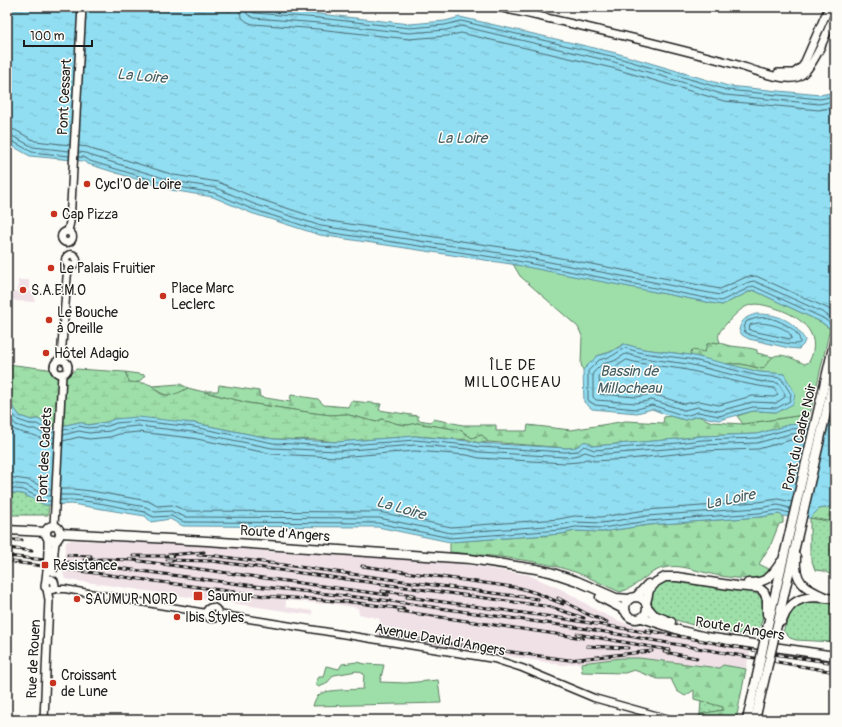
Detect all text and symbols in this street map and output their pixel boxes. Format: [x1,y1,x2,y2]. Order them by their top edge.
scale bar [24,22,92,48]
text: 100 m [30,29,65,44]
street label: Pont Cessart [54,58,75,136]
water label: La Loire [116,65,169,88]
water label: La Loire [437,129,489,148]
place label: Cycl'O de Loire [95,176,181,193]
marker: Cycl'O de Loire [82,179,92,189]
place label: Cap Pizza [62,206,118,223]
marker: Cap Pizza [49,209,59,219]
place label: Le Palais Fruitier [59,260,155,277]
marker: Le Palais Fruitier [46,263,56,273]
place label: Place Marc Leclerc [171,280,234,313]
place label: S.A.E.M.O [31,282,86,299]
marker: S.A.E.M.O [18,285,28,295]
marker: Place Marc Leclerc [158,291,168,301]
place label: Le Bouche à Oreille [57,304,118,337]
marker: Le Bouche à Oreille [44,315,54,325]
place label: Hôtel Adagio [54,345,129,362]
marker: Hôtel Adagio [41,348,51,358]
district label: ÎLE DE MILLOCHEAU [464,356,562,392]
water label: Bassin de Millocheau [597,362,663,398]
street label: Pont du Cadre Noir [779,382,820,492]
street label: Pont des Cadets [34,406,56,503]
water label: La Loire [704,485,758,514]
water label: La Loire [374,492,429,525]
street label: Route d'Angers [239,522,331,545]
place label: Résistance [53,557,117,574]
marker: Résistance [40,560,50,570]
place label: Saumur [207,588,253,605]
marker: Saumur [192,590,204,602]
place label: SAUMUR NORD [85,591,177,608]
marker: SAUMUR NORD [72,594,82,604]
place label: Ibis Styles [185,609,245,626]
marker: Ibis Styles [172,612,182,622]
street label: Route d'Angers [694,613,786,644]
street label: Rue de Rouen [23,619,44,699]
street label: Avenue David d'Angers [373,620,507,659]
place label: Croissant de Lune [61,667,117,700]
marker: Croissant de Lune [48,678,58,688]

